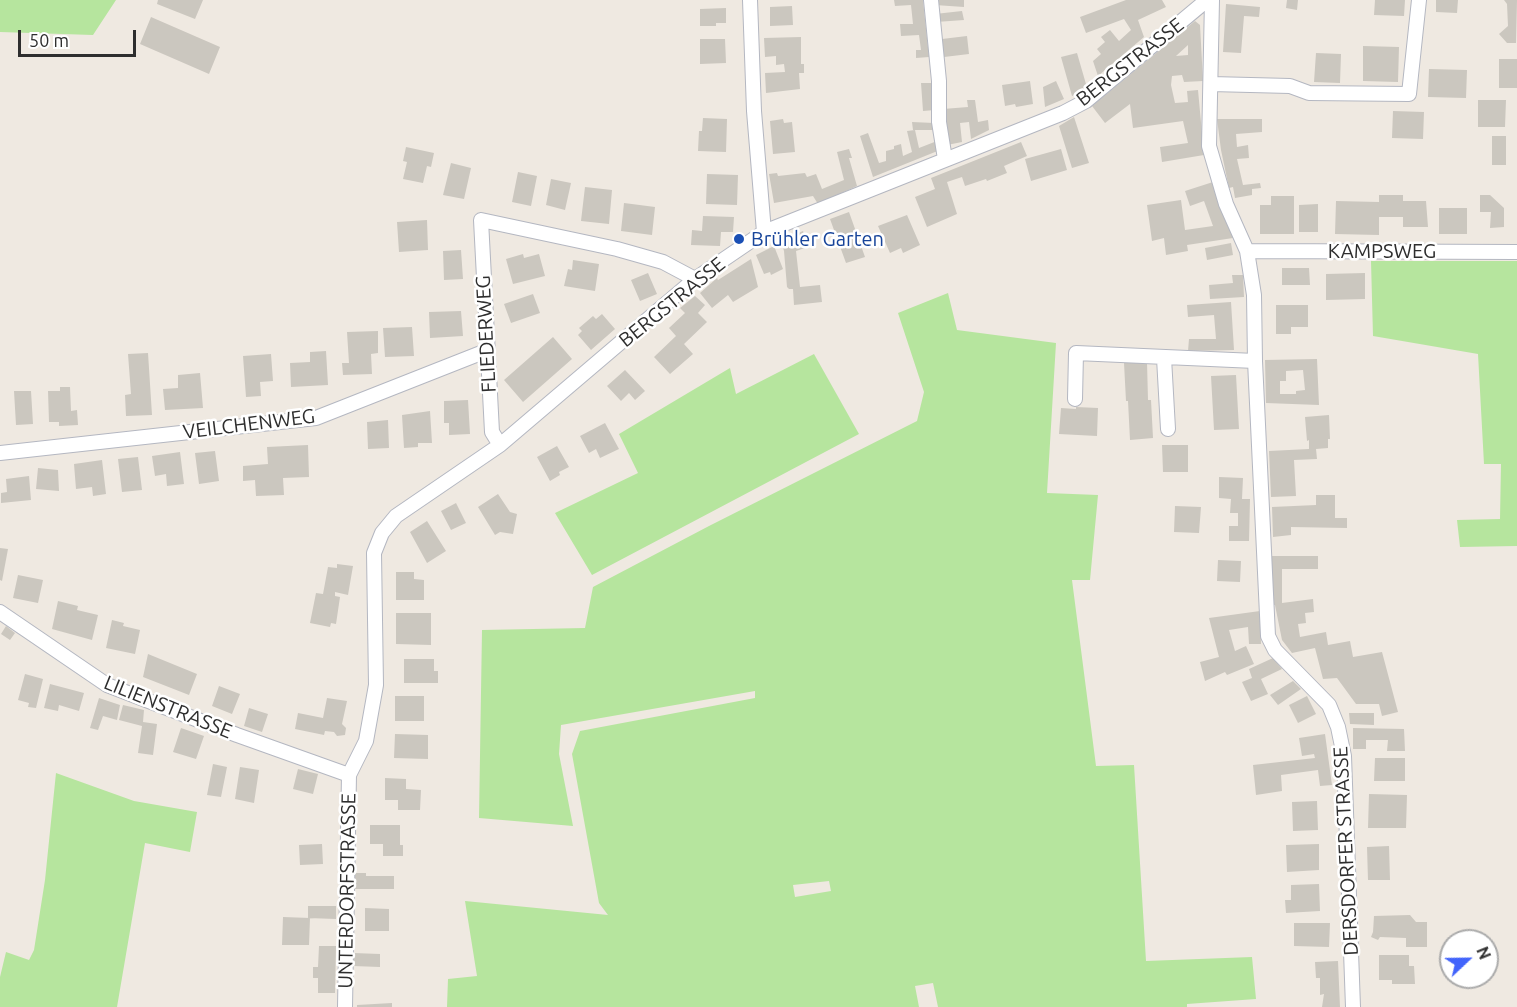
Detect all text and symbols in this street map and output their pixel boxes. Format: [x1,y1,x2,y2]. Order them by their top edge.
street label: BERGSTRASSE [1072,13,1188,111]
scale bar [21,18,140,56]
text: 50 m [29,30,69,50]
place label: Brühler Garten [751,227,884,251]
marker: Brühler Garten [732,232,746,246]
street label: KAMPSWEG [1328,239,1436,263]
street label: BERGSTRASSE [614,252,730,352]
street label: FLIEDERWEG [471,275,501,393]
street label: VEILCHENWEG [182,404,316,444]
street label: LILIENSTRASSE [100,670,236,744]
street label: DERSDORFER STRASSE [1329,746,1363,956]
street label: UNTERDORFSTRASSE [333,793,361,989]
north arrow [1439,929,1499,989]
text: N [1473,944,1494,962]

